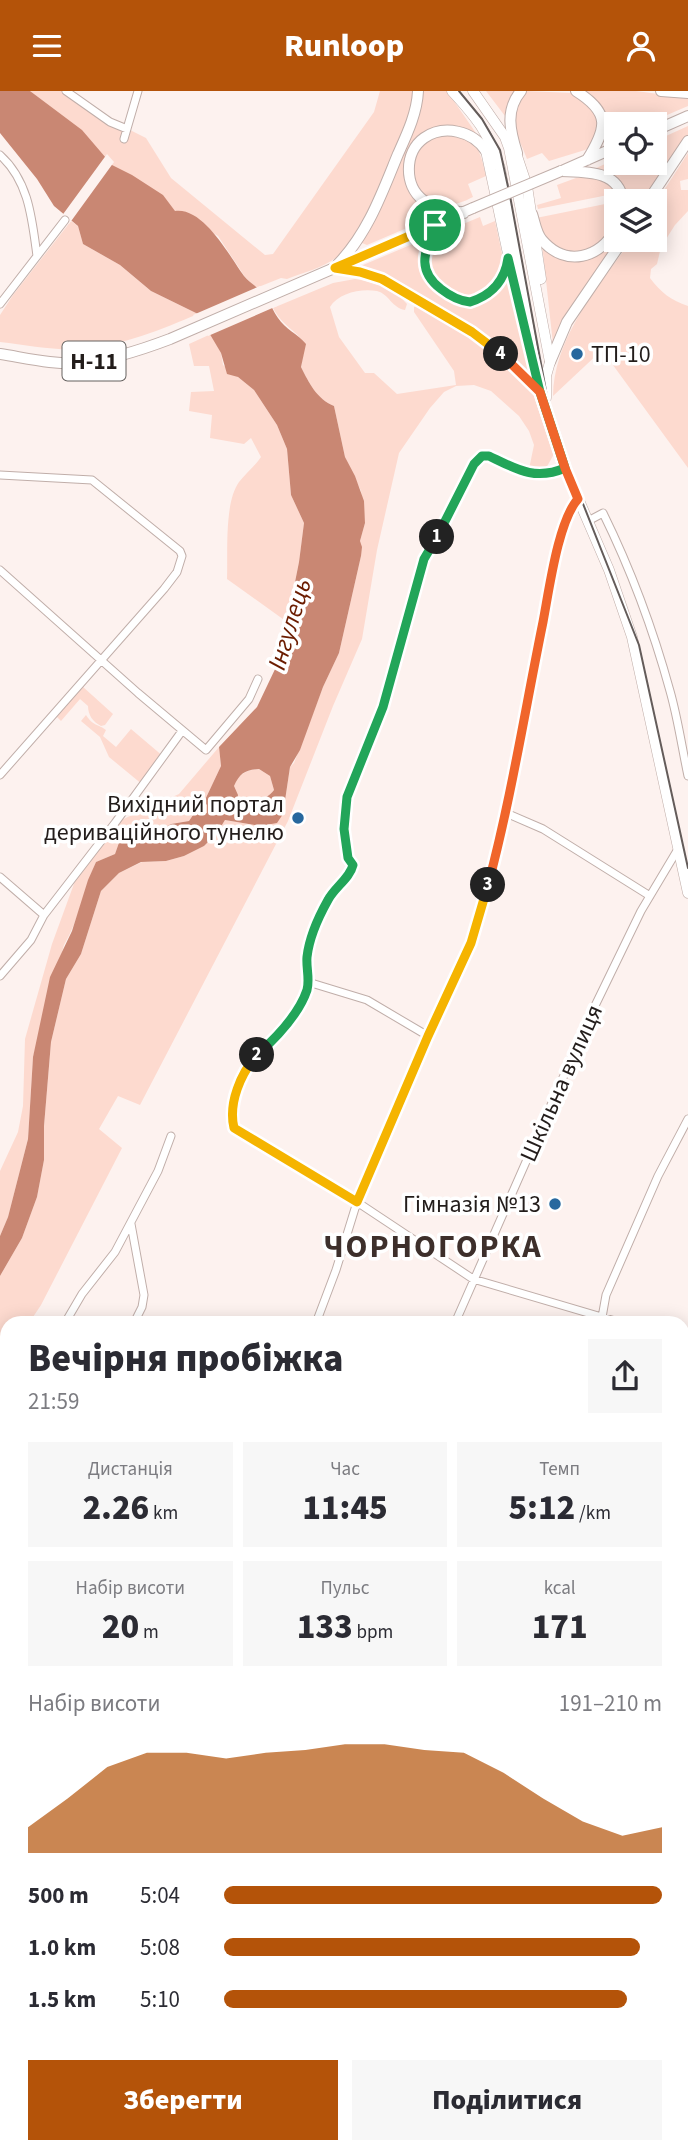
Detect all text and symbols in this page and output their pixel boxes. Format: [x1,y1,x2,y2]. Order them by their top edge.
text: Runloop [284,23,404,69]
icon: menu [28,27,66,65]
icon: person [622,27,660,65]
map controls [604,112,667,252]
button: locate [604,112,667,175]
button: layers [604,189,667,252]
pin [405,195,465,255]
icon: arrive [416,206,454,244]
pin: 4 [484,337,518,371]
place label: ТП-10 [591,337,651,372]
text: 4 [495,340,506,367]
road number: Н-11 [62,341,126,381]
marker: ТП-10 [569,346,585,362]
pin: 1 [420,519,454,555]
text: 1 [431,523,442,550]
water label: Інгулець [258,574,321,674]
place label: Вихідний портал дериваційного тунелю [44,787,284,850]
marker: Вихідний портал дериваційного тунелю [290,810,306,826]
pin: 3 [470,867,505,903]
text: 3 [482,871,493,898]
street label: Шкільна вулиця [511,999,612,1167]
pin: 2 [240,1037,274,1073]
text: 2 [251,1041,262,1068]
place label: Гімназія №13 [403,1187,541,1222]
marker: Гімназія №13 [547,1196,563,1212]
district label: ЧОРНОГОРКА [323,1224,543,1270]
text: Вечірня пробіжка [28,1332,343,1386]
button: share [588,1339,662,1413]
text: 21:59 [28,1385,79,1418]
text: Дистанція [88,1456,173,1483]
text: Час [330,1456,360,1483]
text: Темп [539,1456,580,1483]
text: 2.26 [82,1483,149,1533]
text: 11:45 [302,1483,388,1533]
text: 5:12 [508,1483,575,1533]
text: km [149,1500,178,1527]
text: /km [575,1500,611,1527]
text: Набір висоти [76,1575,185,1602]
text: Пульс [320,1575,370,1602]
text: kcal [544,1575,576,1602]
text: 20 [102,1602,139,1652]
text: 133 [297,1602,353,1652]
text: 171 [532,1602,588,1652]
text: m [139,1619,159,1646]
text: bpm [353,1619,393,1646]
text: Набір висоти [28,1687,160,1720]
text: 191–210 m [559,1687,662,1720]
text: 500 m [28,1879,89,1912]
text: 5:04 [140,1879,180,1912]
text: 1.0 km [28,1931,96,1964]
text: 5:08 [140,1931,180,1964]
text: 1.5 km [28,1983,96,2016]
text: 5:10 [140,1983,180,2016]
button: Зберегти [28,2060,338,2140]
button: Поділитися [352,2060,662,2140]

